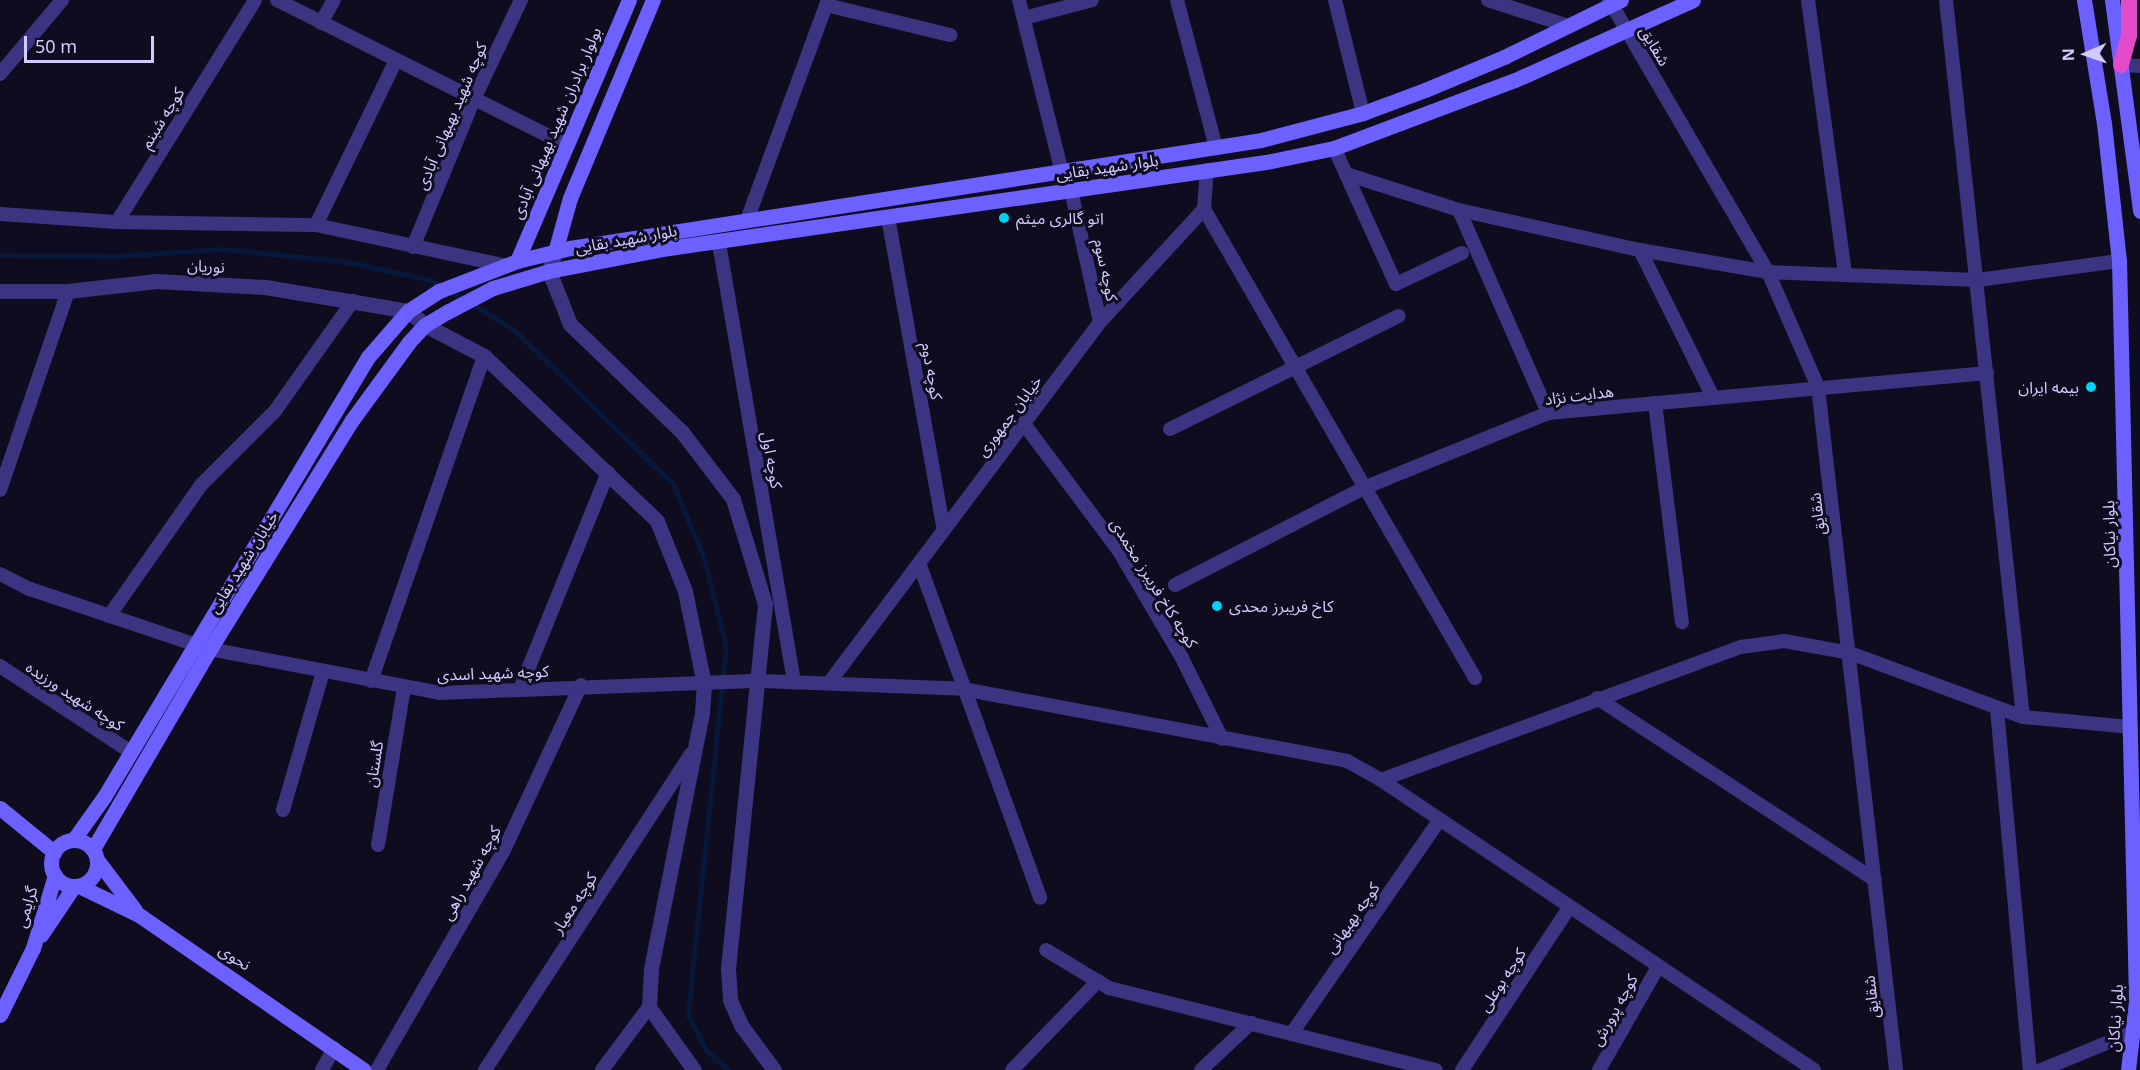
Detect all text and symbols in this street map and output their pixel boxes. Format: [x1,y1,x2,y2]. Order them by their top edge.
street label: شقایق [1636,23,1674,69]
scale bar [27,24,158,62]
street label: بولوار برادران شهید بهبهانی آبادی [507,24,605,222]
north arrow [2056,24,2116,84]
text: 50 m [35,34,77,58]
street label: کوچه شهید بهبهانی آبادی [411,39,491,193]
text: N [2057,48,2079,62]
street label: کوچه شبنم [136,84,188,152]
street label: بلوار شهید بقایی [1055,150,1159,184]
place label: اتو گالری میثم [1016,208,1104,228]
marker: اتو گالری میثم [997,211,1011,225]
street label: بلوار شهید بقایی [574,221,678,257]
street label: کوچه سوم [1090,237,1122,303]
street label: نوریان [187,255,225,277]
street label: کوچه دوم [918,341,946,401]
street label: خیابان جمهوری [972,372,1046,460]
place label: بیمه ایران [2018,377,2079,397]
marker: بیمه ایران [2084,380,2098,394]
street label: هدایت نژاد [1543,381,1615,409]
street label: کوچه اول [758,430,786,490]
street label: شقایق [1805,492,1829,536]
street label: بلوار نیاکان [2099,500,2119,568]
street label: خیابان شهید بقایی [204,507,282,617]
street label: کوچه کاخ فریبرز مخمدی [1106,515,1202,651]
place label: کاخ فریبرز محدی [1229,596,1334,616]
marker: کاخ فریبرز محدی [1210,599,1224,613]
street label: کوچه شهید ورزیده [22,657,128,735]
street label: کوچه شهید اسدی [437,661,549,685]
street label: گلستان [361,739,387,789]
street label: کوچه شهید راهی [437,822,505,924]
street label: کوچه معیار [547,869,601,937]
street label: کوچه بهبهانی [1321,879,1383,957]
street label: گرایمی [11,884,41,930]
street label: نحوی [215,940,255,974]
street label: کوچه بوعلی [1474,945,1530,1015]
street label: کوچه پرورش [1587,971,1641,1049]
street label: شقایق [1859,975,1883,1019]
street label: بلوار نیاکان [2103,984,2127,1052]

